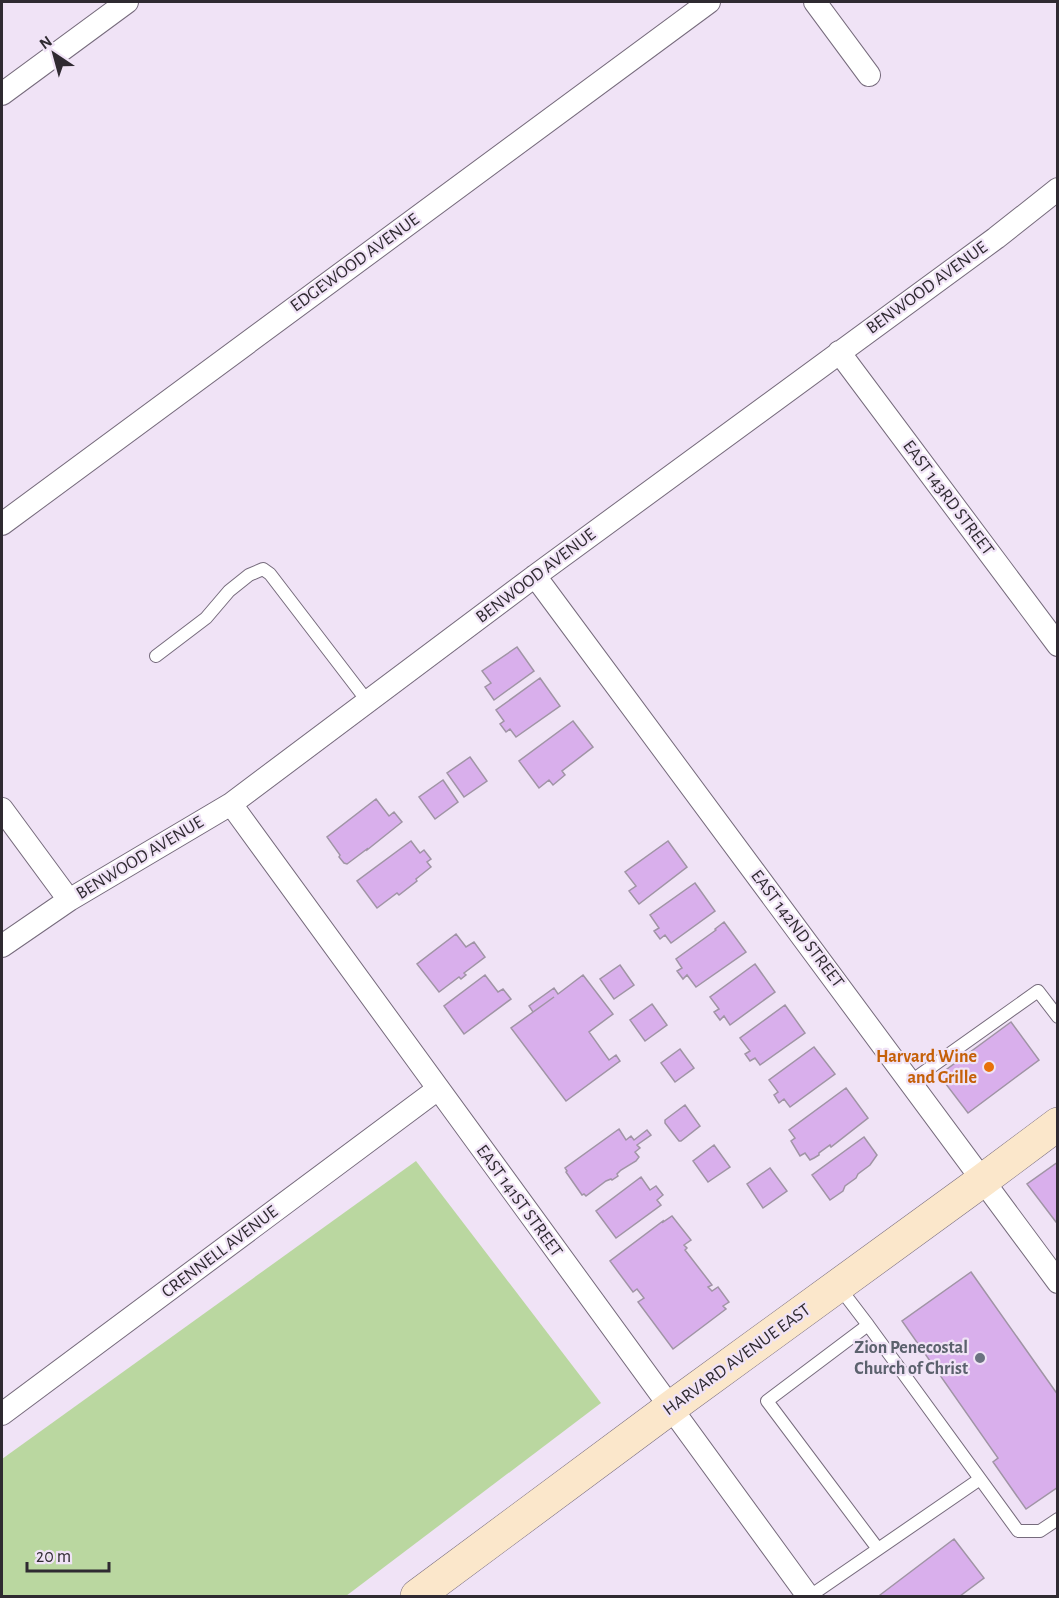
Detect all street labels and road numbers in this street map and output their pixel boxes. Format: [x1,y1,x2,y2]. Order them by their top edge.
street label: EDGEWOOD AVENUE [287,210,423,316]
street label: BENWOOD AVENUE [863,238,991,338]
street label: EAST 143RD STREET [899,437,997,559]
street label: BENWOOD AVENUE [473,525,599,627]
street label: BENWOOD AVENUE [73,813,207,903]
street label: EAST 142ND STREET [747,867,847,991]
street label: EAST 141ST STREET [473,1142,566,1260]
street label: CRENNELL AVENUE [159,1202,282,1301]
street label: HARVARD AVENUE EAST [660,1301,814,1419]

